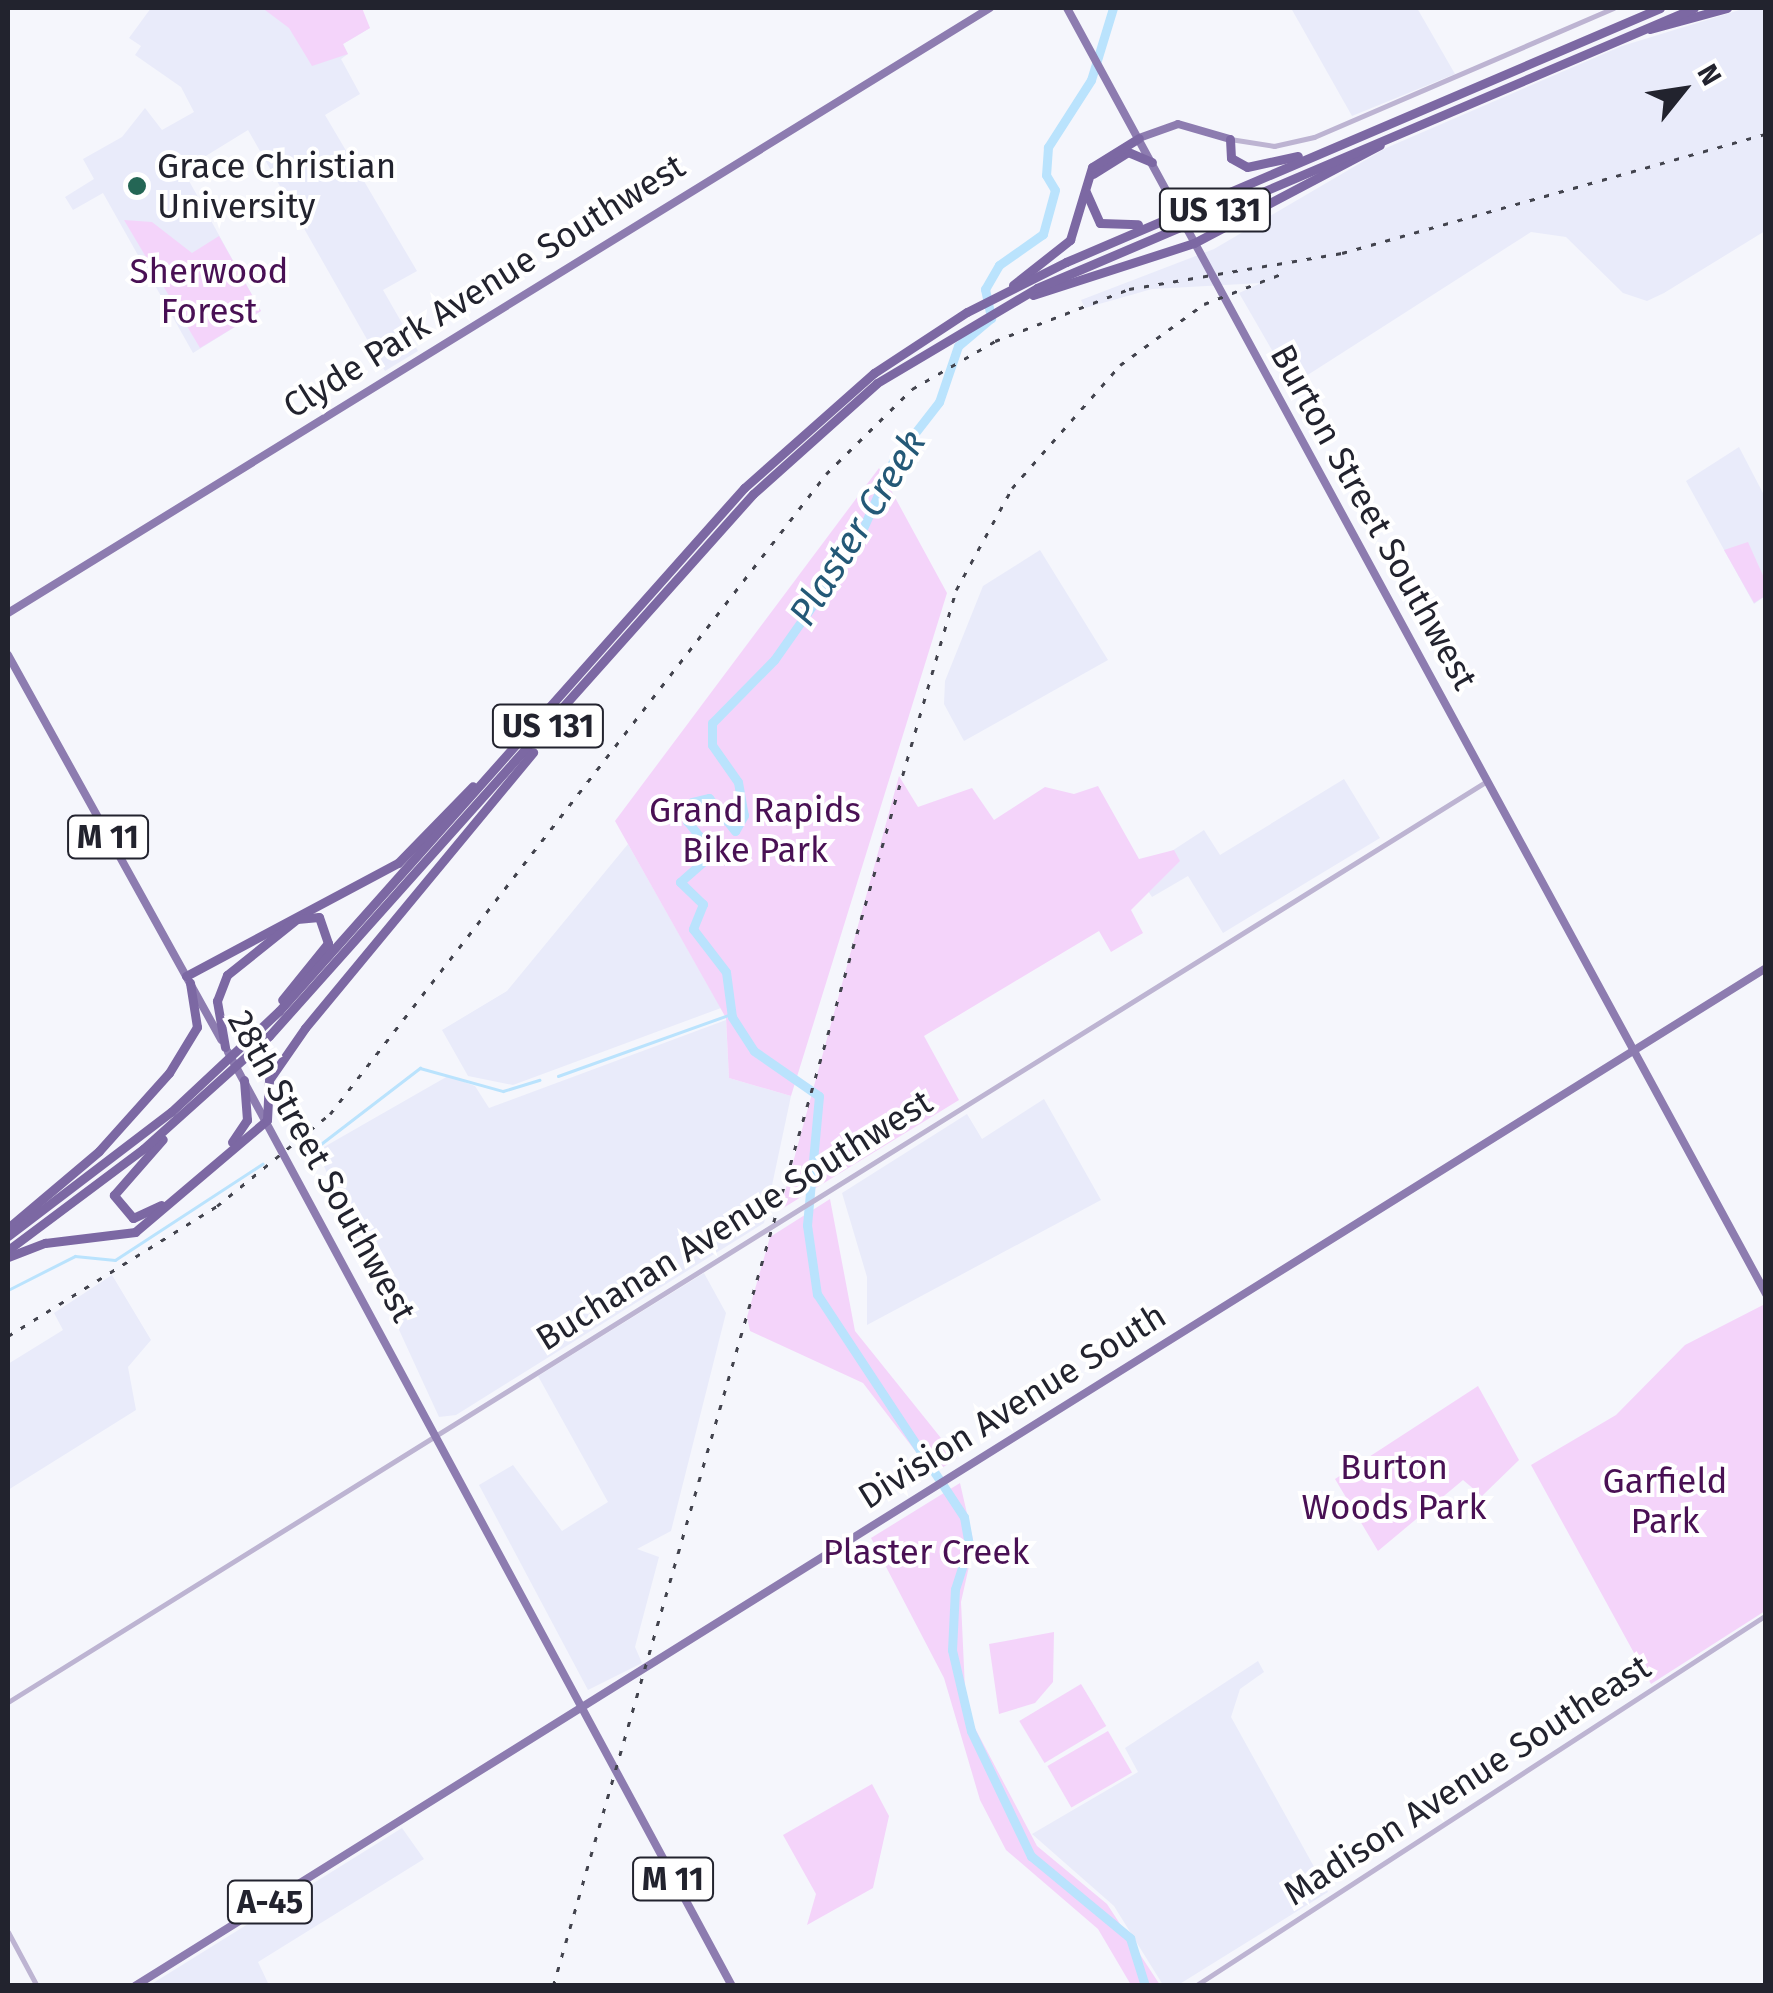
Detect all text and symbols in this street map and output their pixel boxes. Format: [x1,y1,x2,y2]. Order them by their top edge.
north arrow [1633,40,1733,140]
text: N [1690,58,1728,91]
place label: Grace Christian University [157,145,396,227]
street label: Clyde Park Avenue Southwest [276,145,692,427]
marker: Grace Christian University [126,175,148,197]
road number: US 131 [1158,183,1272,237]
park label: Sherwood Forest [129,250,289,332]
street label: Burton Street Southwest [1262,337,1486,697]
water label: Plaster Creek [780,422,936,634]
road number: US 131 [490,699,606,753]
park label: Grand Rapids Bike Park [649,789,861,871]
road number: M 11 [66,810,150,864]
street label: 28th Street Southwest [219,1003,425,1329]
street label: Buchanan Avenue Southwest [528,1081,940,1359]
street label: Division Avenue South [851,1294,1173,1518]
park label: Burton Woods Park [1302,1446,1486,1528]
park label: Garfield Park [1603,1460,1727,1542]
park label: Plaster Creek [823,1531,1029,1573]
street label: Madison Avenue Southeast [1276,1646,1658,1914]
road number: M 11 [630,1852,716,1906]
road number: A-45 [225,1875,315,1929]

